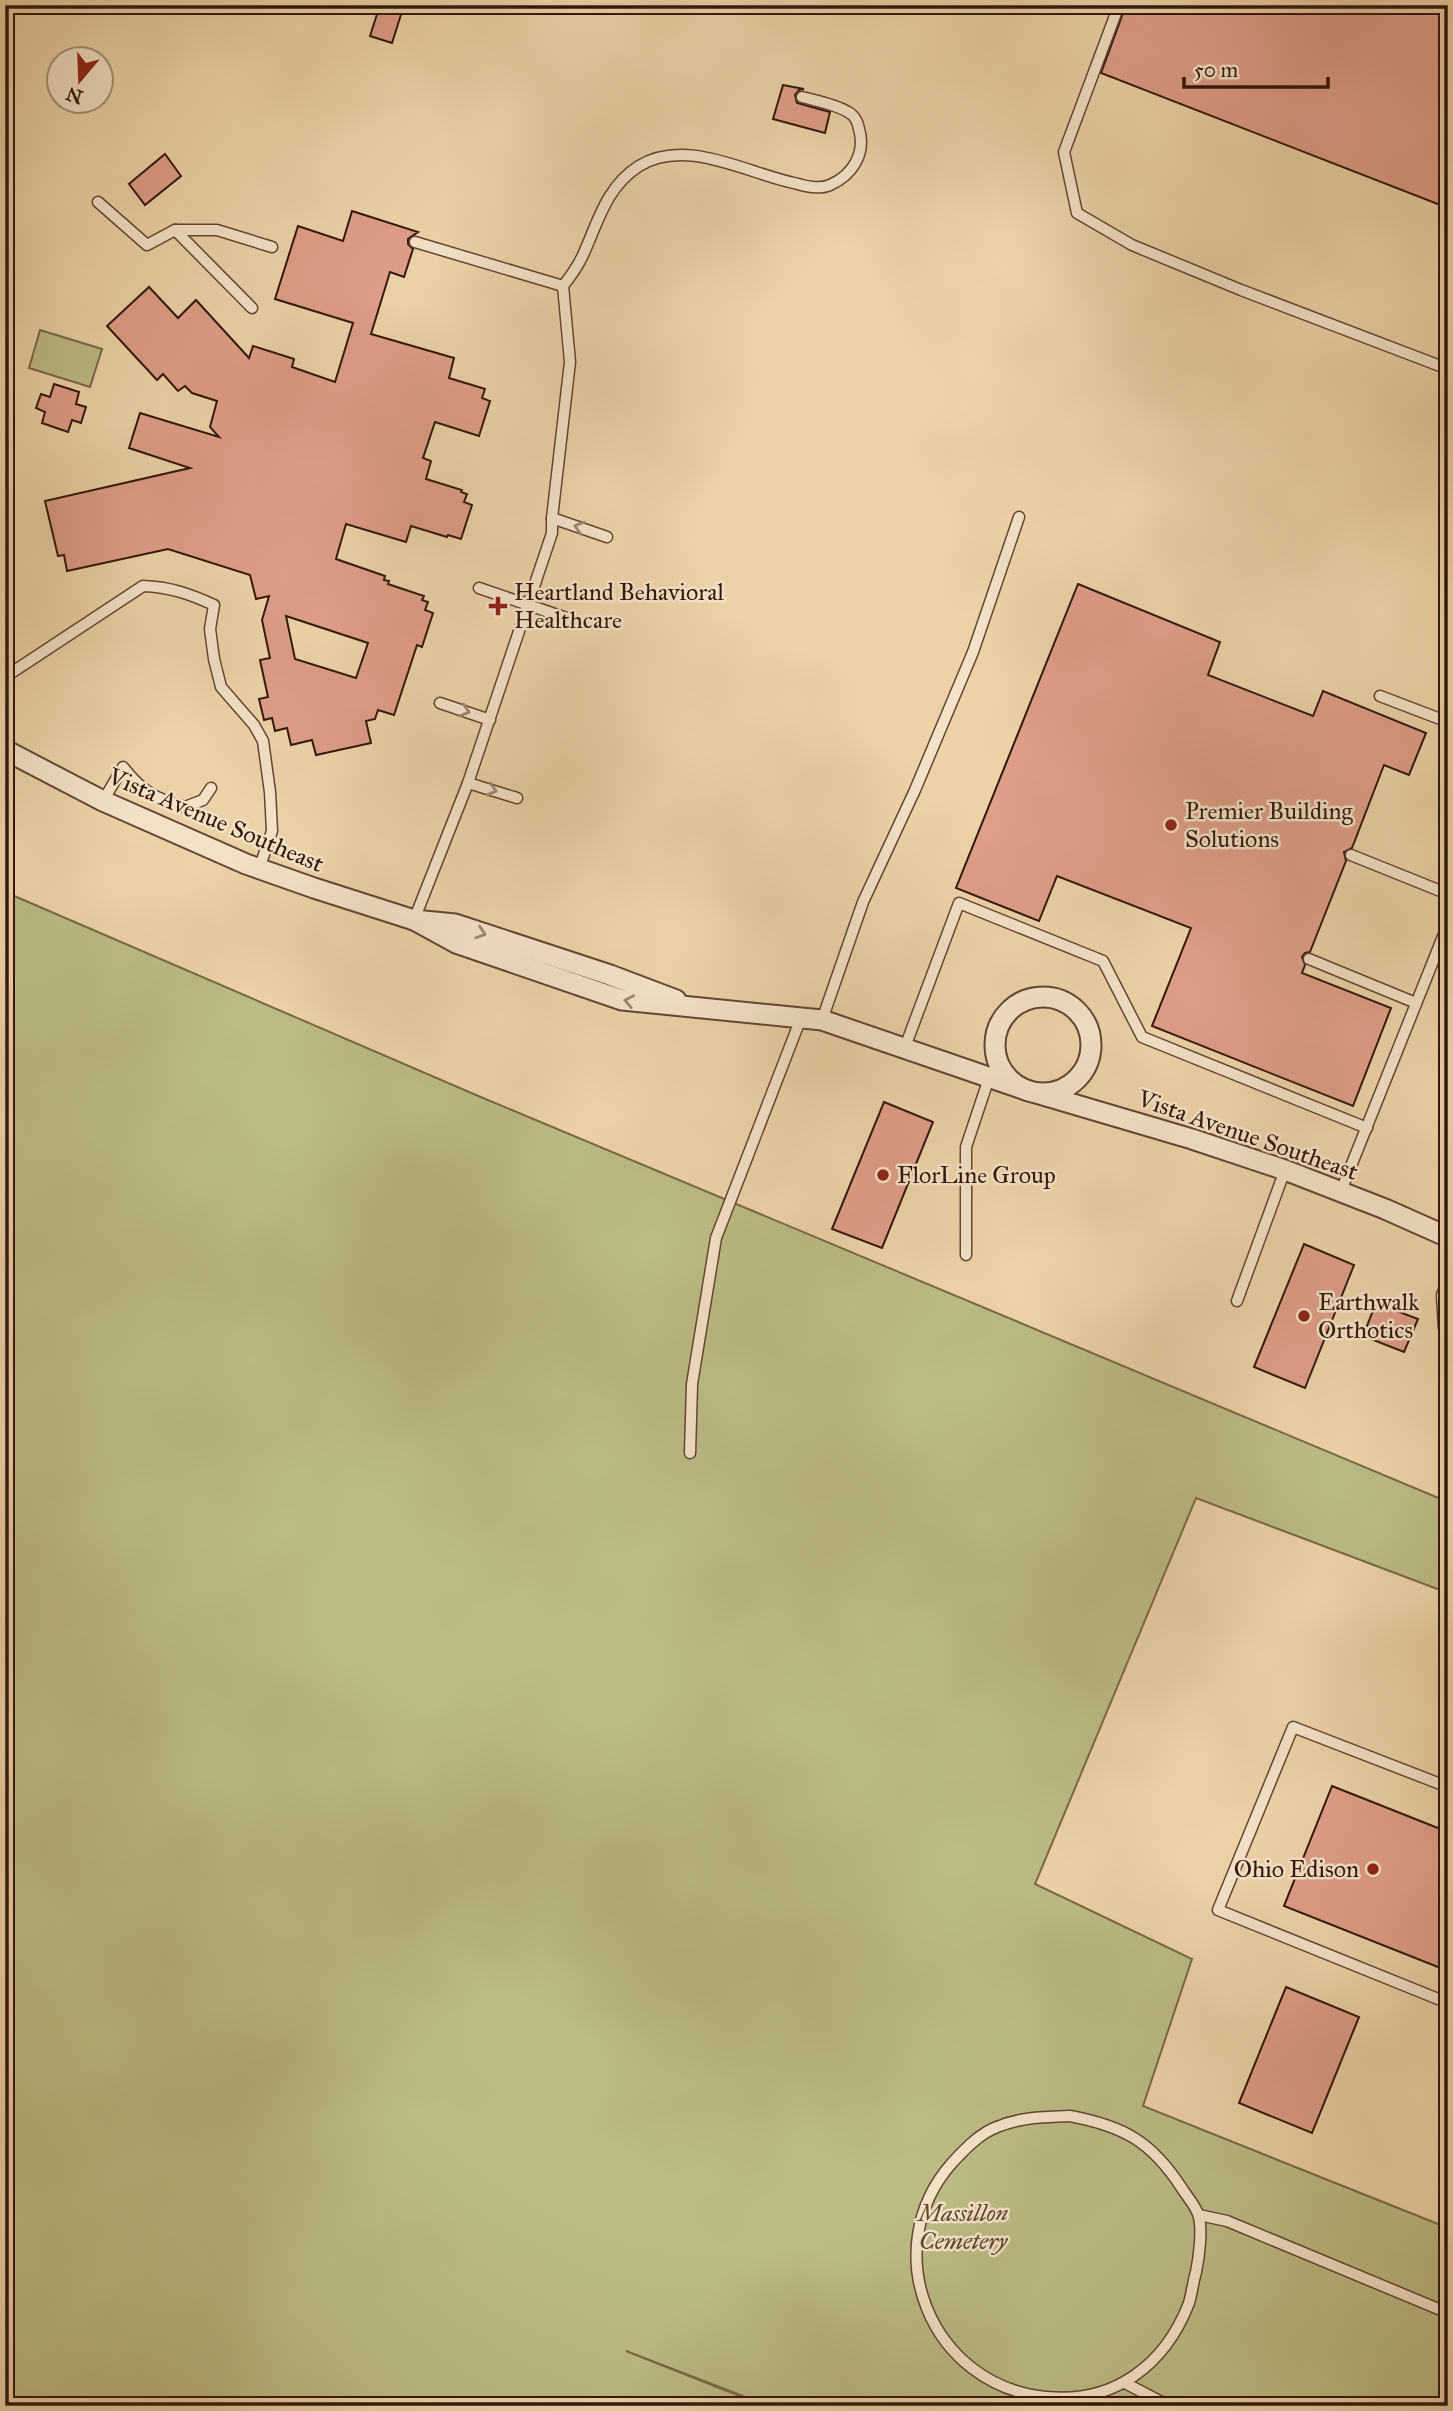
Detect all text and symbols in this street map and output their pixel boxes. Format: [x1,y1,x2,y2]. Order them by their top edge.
north arrow [46,46,116,116]
scale bar [1184,46,1327,90]
text: 50 m [1194,57,1239,83]
text: N [63,82,86,109]
one-way arrow [574,521,586,536]
place label: Heartland Behavioral Healthcare [514,577,724,635]
marker: Heartland Behavioral Healthcare [488,596,508,616]
one-way arrow [459,703,471,718]
street label: Vista Avenue Southeast [103,761,329,879]
one-way arrow [486,782,498,797]
place label: Premier Building Solutions [1185,796,1354,854]
marker: Premier Building Solutions [1163,817,1179,833]
one-way arrow [474,925,487,939]
one-way arrow [623,994,635,1009]
street label: Vista Avenue Southeast [1133,1083,1363,1187]
place label: FlorLine Group [897,1160,1056,1190]
marker: FlorLine Group [875,1167,891,1183]
place label: Earthwalk Orthotics [1318,1287,1420,1345]
marker: Earthwalk Orthotics [1296,1308,1312,1324]
place label: Ohio Edison [1234,1854,1359,1884]
marker: Ohio Edison [1365,1861,1381,1877]
park label: Massillon Cemetery [916,2198,1009,2256]

